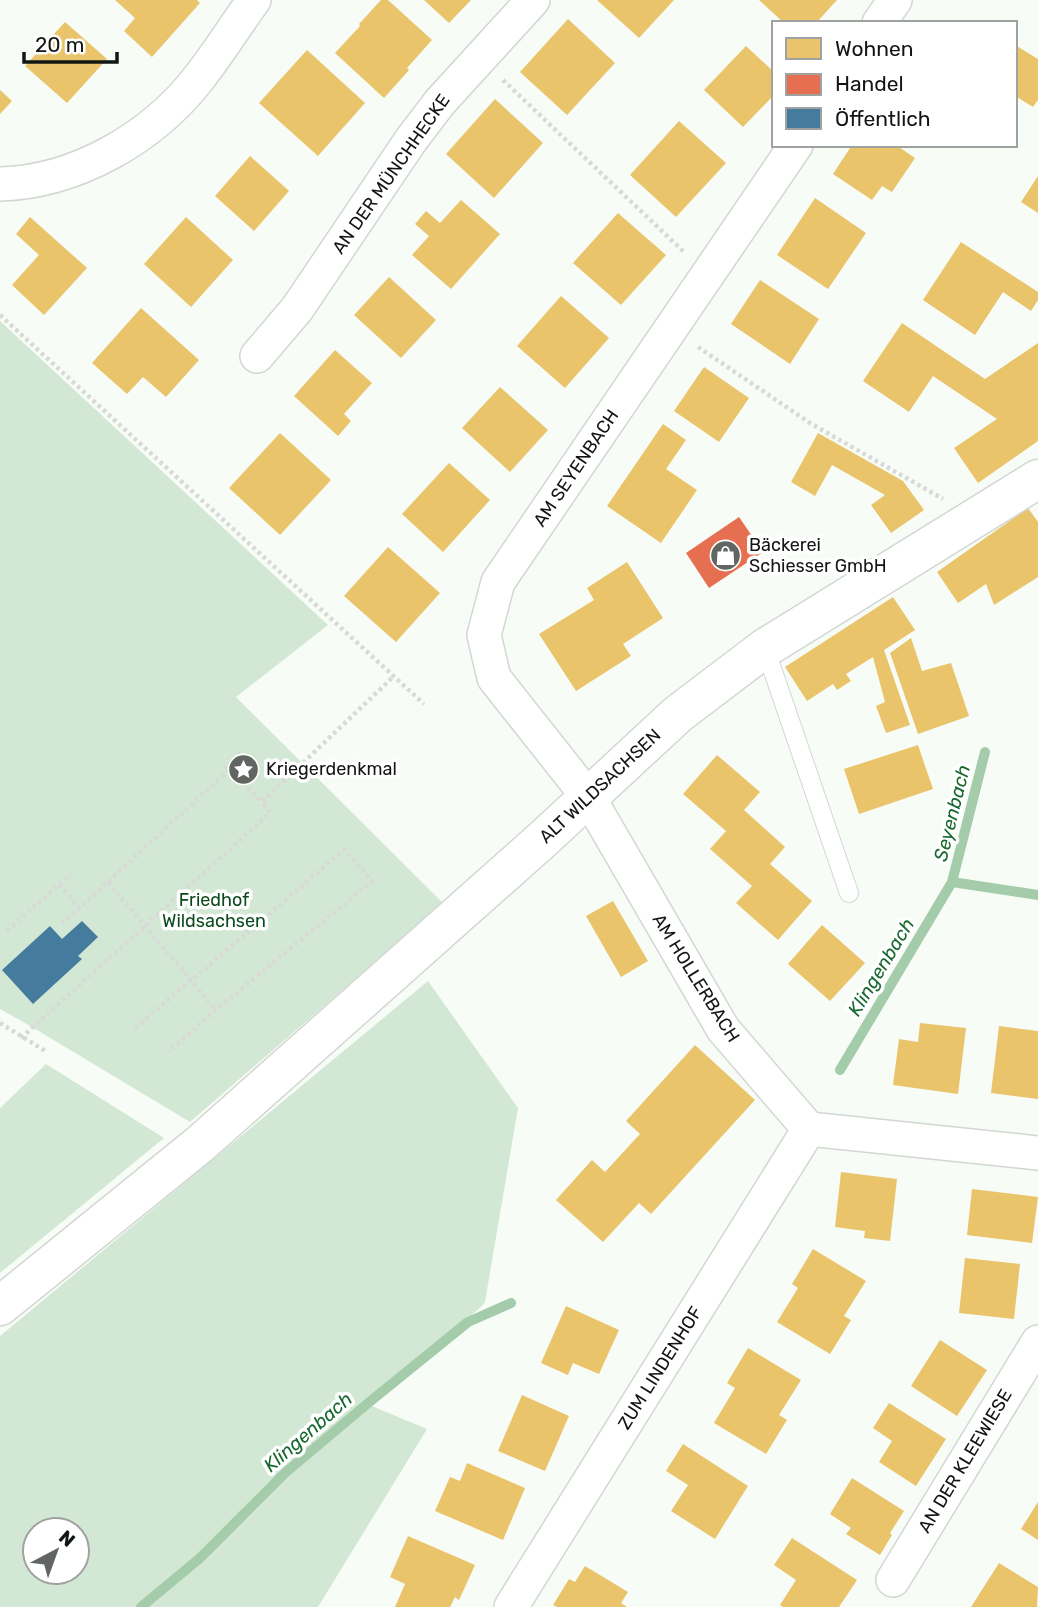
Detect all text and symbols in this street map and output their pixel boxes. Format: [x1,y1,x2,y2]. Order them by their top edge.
scale bar [24,21,117,65]
legend [772,21,1017,147]
text: 20 m [35,32,84,57]
text: Wohnen [835,36,913,61]
text: Handel [835,71,904,96]
street label: AN DER MÜNCHHECKE [327,90,455,258]
text: Öffentlich [835,106,931,131]
street label: AM SEYENBACH [529,405,623,531]
place label: Bäckerei Schiesser GmbH [749,534,887,577]
shop icon: Bäckerei Schiesser GmbH [709,538,743,572]
street label: ALT WILDSACHSEN [535,724,665,848]
place icon: Kriegerdenkmal [226,752,260,786]
place label: Kriegerdenkmal [266,758,397,780]
water label: Seyenbach [929,762,975,864]
park label: Friedhof Wildsachsen [162,889,266,932]
street label: AM HOLLERBACH [648,910,744,1046]
water label: Klingenbach [843,914,919,1020]
street label: ZUM LINDENHOF [613,1302,707,1434]
street label: AN DER KLEEWIESE [913,1385,1017,1537]
water label: Klingenbach [259,1387,357,1477]
north arrow [21,1516,91,1586]
text: N [54,1525,80,1552]

